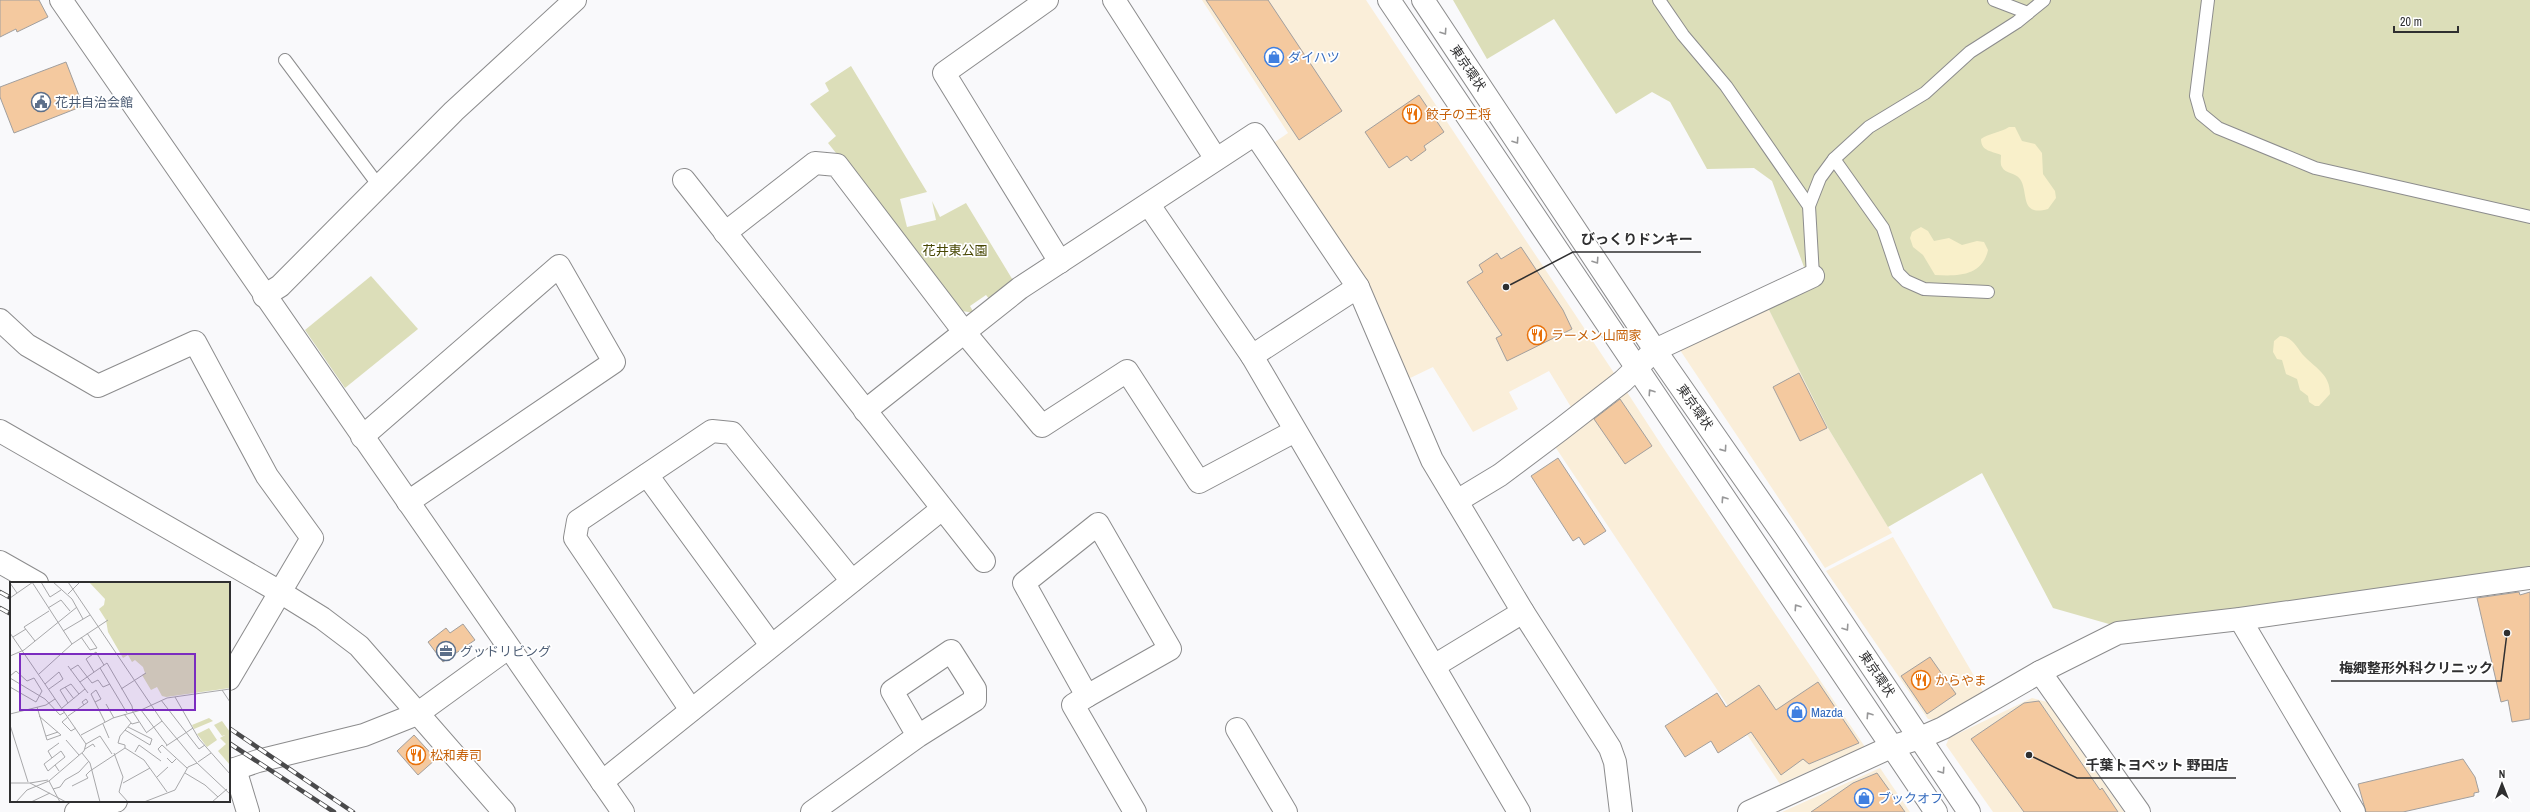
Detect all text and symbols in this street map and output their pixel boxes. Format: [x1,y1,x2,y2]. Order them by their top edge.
scale bar [2394,8,2458,34]
text: 20 m [2400,14,2422,30]
one-way arrow [1439,28,1446,35]
street label: 東京環状 [1446,42,1490,94]
shop icon: ダイハツ [1263,46,1285,68]
place label: ダイハツ [1288,49,1340,66]
public building icon: 花井自治会館 [30,91,52,113]
place label: 花井自治会館 [55,94,133,111]
restaurant icon: 餃子の王将 [1401,103,1423,125]
place label: 餃子の王将 [1426,106,1491,123]
one-way arrow [1511,136,1518,143]
callout: びっくりドンキー [1573,226,1701,252]
text: びっくりドンキー [1581,230,1693,248]
park label: 花井東公園 [922,242,988,259]
one-way arrow [1591,256,1598,263]
restaurant icon: ラーメン山岡家 [1526,324,1548,346]
place label: ラーメン山岡家 [1551,327,1641,344]
street label: 東京環状 [1673,381,1717,433]
one-way arrow [1649,389,1656,396]
one-way arrow [1719,445,1727,452]
one-way arrow [1722,497,1729,504]
inset map [10,582,230,802]
one-way arrow [1794,604,1801,611]
one-way arrow [1841,624,1849,631]
office icon: グッドリビング [435,640,457,662]
place label: グッドリビング [460,643,551,660]
street label: 東京環状 [1855,648,1899,700]
callout: 梅郷整形外科クリニック [2331,655,2501,681]
text: 梅郷整形外科クリニック [2339,659,2493,677]
restaurant icon: からやま [1910,669,1932,691]
place label: からやま [1935,672,1987,689]
shop icon: Mazda [1786,701,1808,723]
place label: Mazda [1811,704,1843,721]
one-way arrow [1866,712,1874,719]
restaurant icon: 松和寿司 [405,744,427,766]
place label: 松和寿司 [430,747,482,764]
callout: 千葉トヨペット 野田店 [2077,752,2236,778]
text: 千葉トヨペット 野田店 [2085,756,2229,774]
north arrow [2482,764,2522,804]
one-way arrow [1937,767,1945,774]
text: N [2499,767,2505,781]
shop icon: ブックオフ [1853,787,1875,809]
place label: ブックオフ [1878,790,1943,807]

